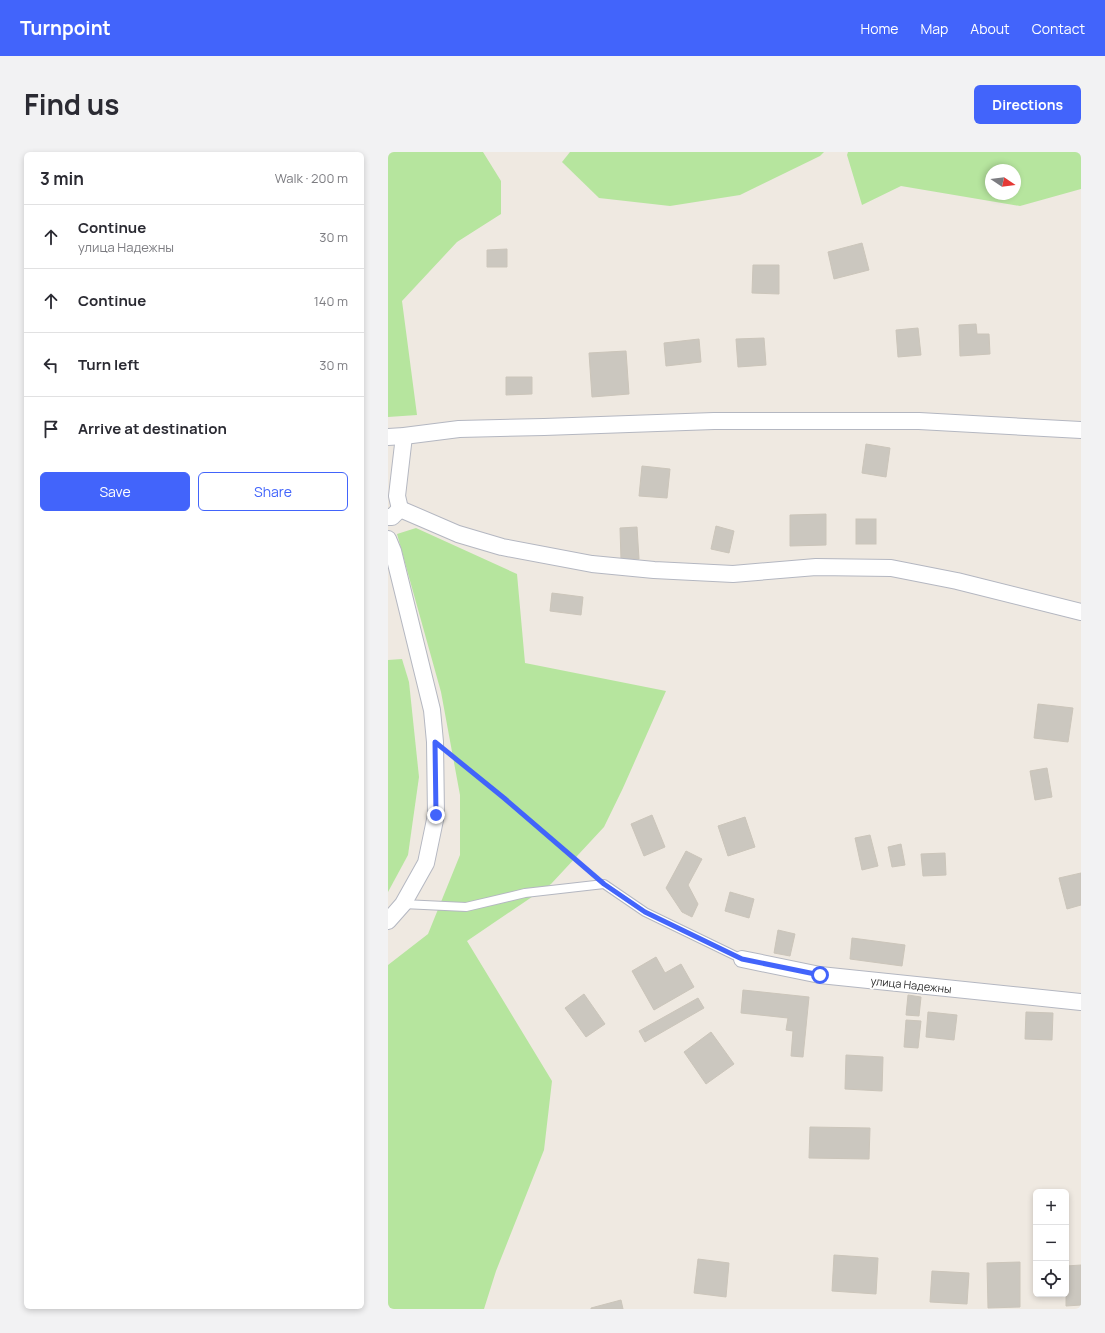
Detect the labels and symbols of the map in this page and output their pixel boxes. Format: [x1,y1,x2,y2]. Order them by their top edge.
north arrow [985,164,1021,200]
route end [427,806,445,824]
route start [811,966,829,984]
street label: улица Надежны [870,973,952,996]

